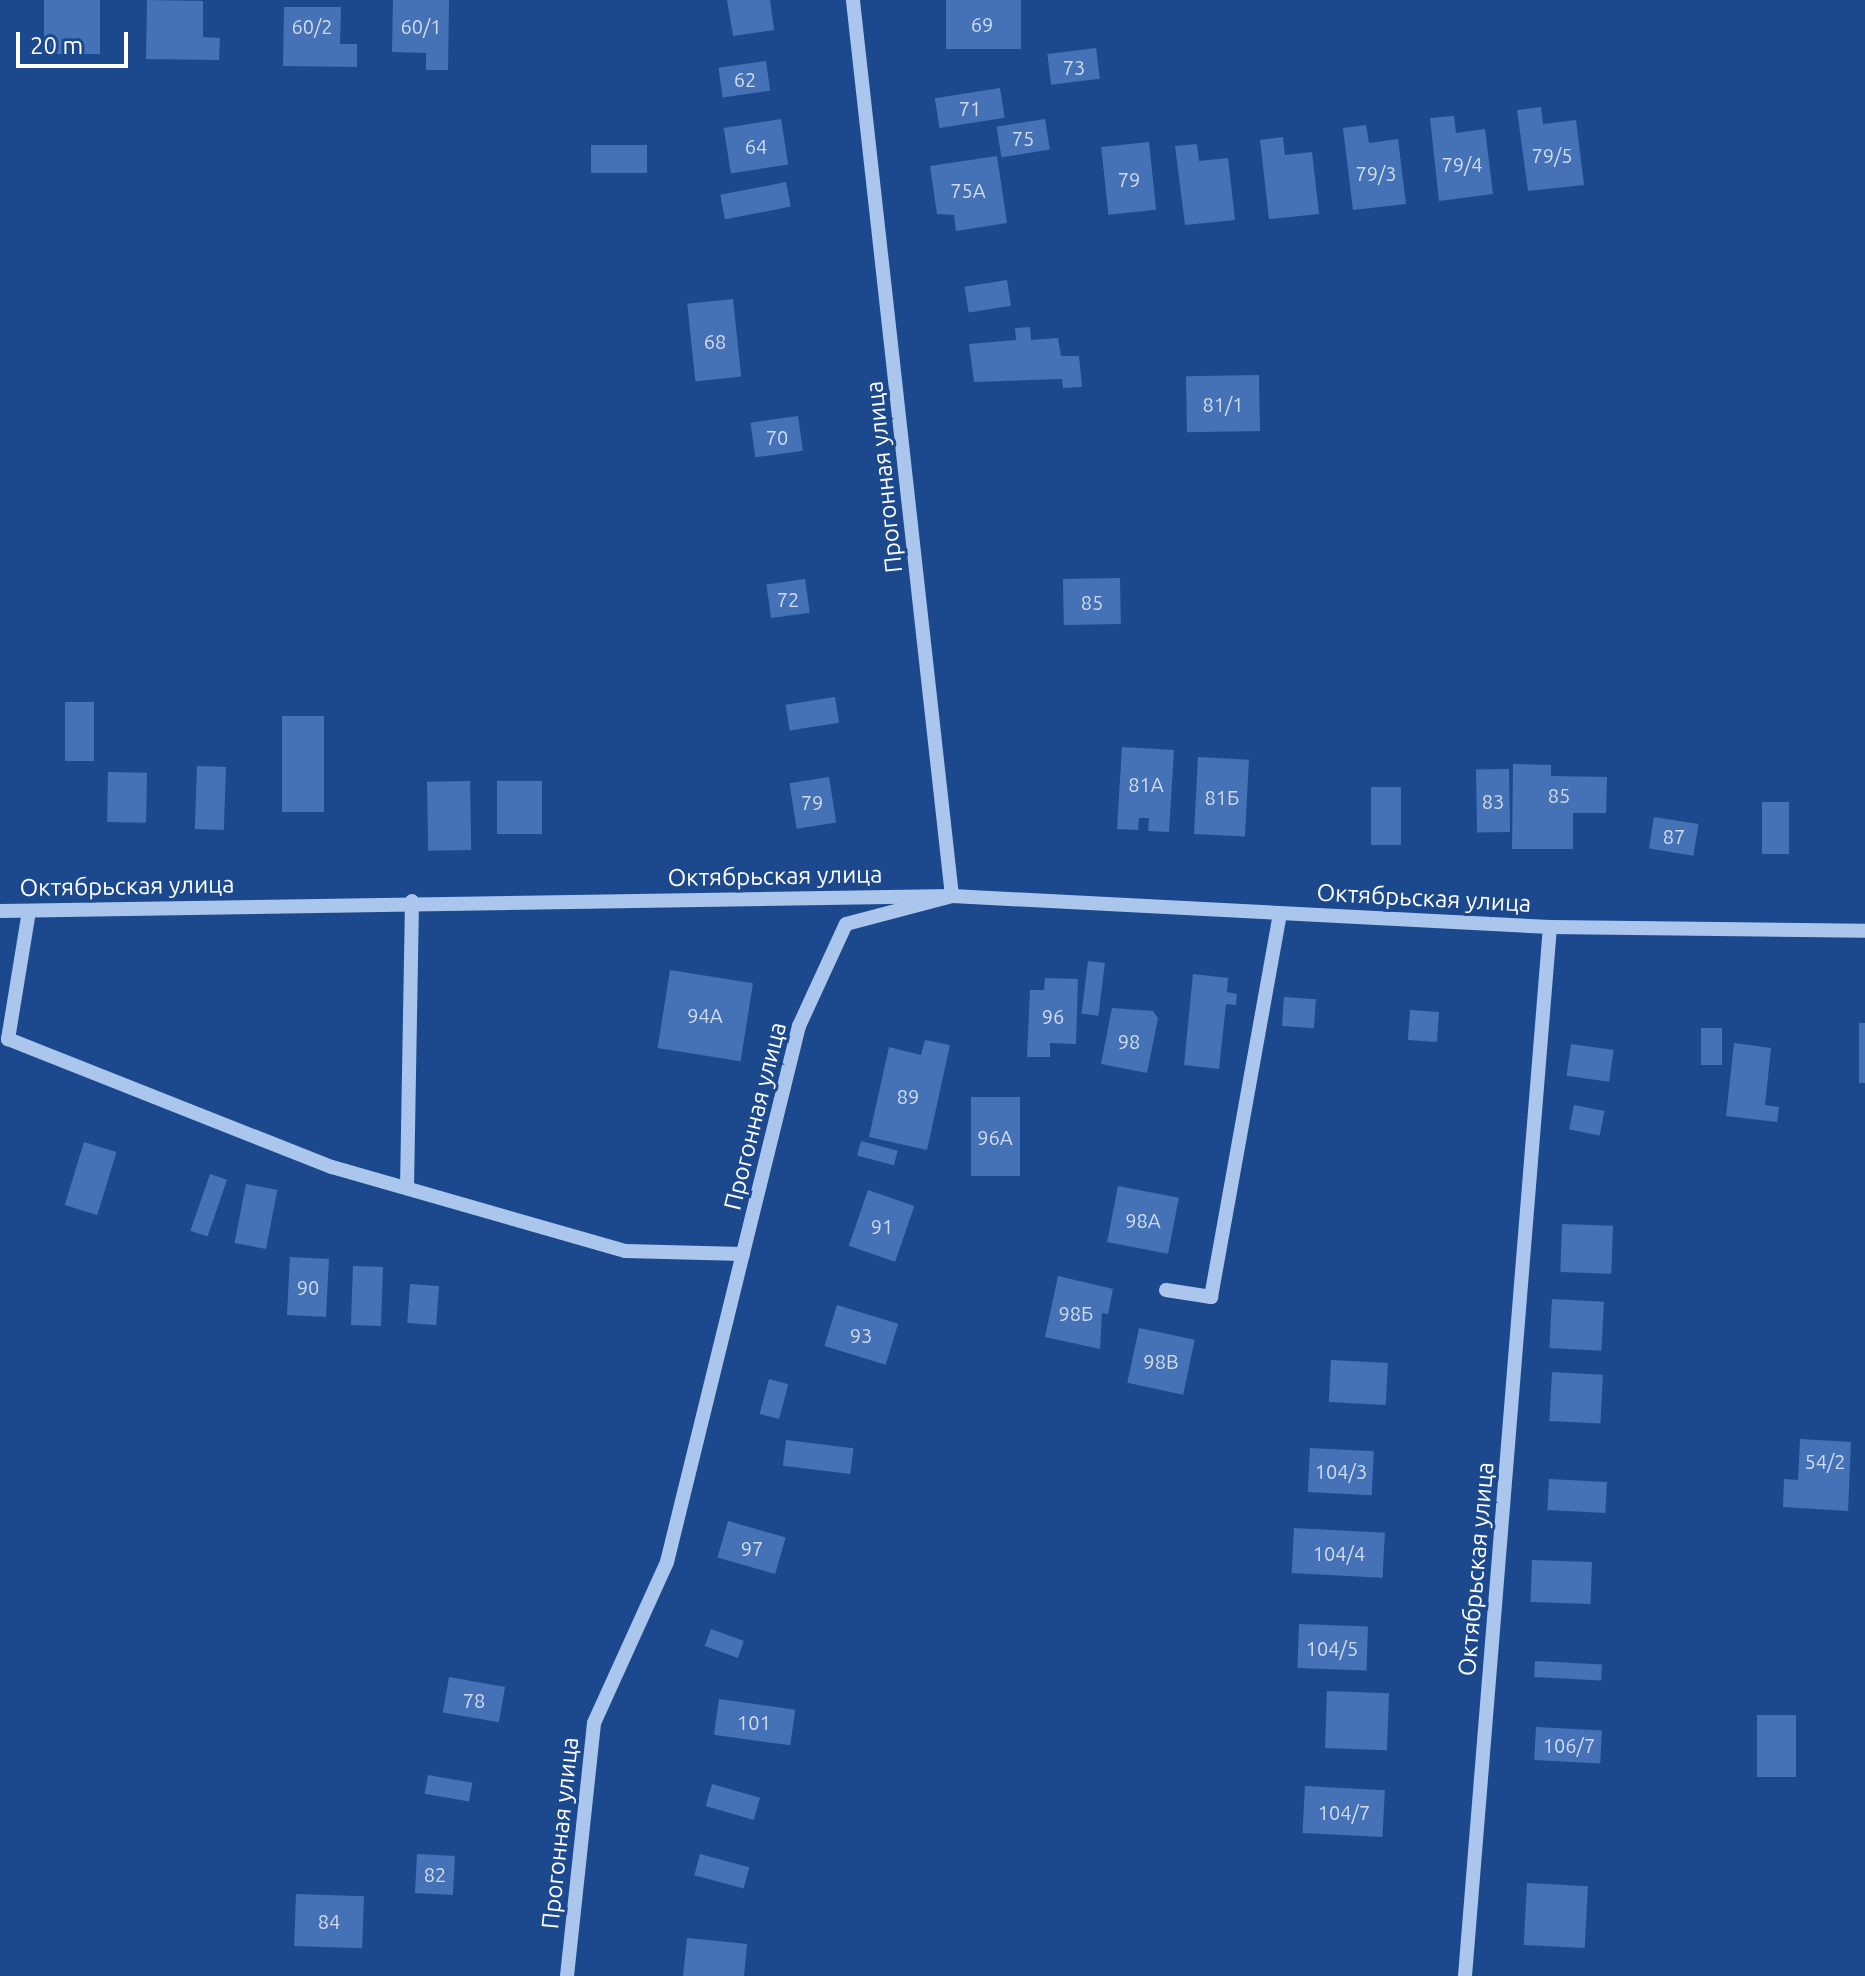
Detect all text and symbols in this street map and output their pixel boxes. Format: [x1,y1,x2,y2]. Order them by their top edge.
house number: 69 [971,12,993,36]
house number: 60/2 [291,14,333,38]
house number: 60/1 [400,14,442,38]
scale bar [20,16,132,66]
text: 20 m [30,32,83,59]
house number: 73 [1063,55,1085,79]
house number: 62 [734,67,756,91]
house number: 71 [959,96,981,120]
house number: 75 [1012,126,1034,150]
house number: 64 [745,134,767,158]
house number: 79/5 [1531,143,1573,167]
house number: 79/4 [1441,152,1483,176]
house number: 79/3 [1355,161,1397,185]
house number: 79 [1118,167,1140,191]
house number: 75А [950,178,986,202]
house number: 68 [704,329,726,353]
street label: Прогонная улица [860,380,908,574]
house number: 81/1 [1202,392,1244,416]
house number: 70 [766,425,788,449]
house number: 72 [777,587,799,611]
house number: 85 [1081,590,1103,614]
house number: 81А [1128,772,1164,796]
house number: 85 [1548,783,1570,807]
house number: 81Б [1205,785,1239,809]
house number: 83 [1482,789,1504,813]
house number: 79 [801,790,823,814]
house number: 87 [1663,824,1685,848]
street label: Октябрьская улица [667,860,883,892]
street label: Октябрьская улица [19,870,235,902]
street label: Октябрьская улица [1316,878,1532,918]
house number: 94А [687,1003,723,1027]
house number: 96 [1042,1004,1064,1028]
street label: Прогонная улица [718,1019,792,1213]
house number: 98 [1118,1029,1140,1053]
house number: 89 [897,1084,919,1108]
house number: 96А [977,1125,1013,1149]
house number: 98А [1125,1208,1161,1232]
house number: 91 [871,1214,893,1238]
house number: 90 [297,1275,319,1299]
house number: 98Б [1059,1301,1093,1325]
house number: 93 [850,1323,872,1347]
house number: 98В [1143,1349,1179,1373]
house number: 54/2 [1804,1449,1846,1473]
house number: 104/3 [1315,1459,1367,1483]
street label: Октябрьская улица [1452,1461,1500,1677]
house number: 97 [741,1536,763,1560]
house number: 104/4 [1313,1541,1365,1565]
house number: 104/5 [1306,1636,1358,1660]
house number: 78 [463,1688,485,1712]
house number: 101 [737,1710,771,1734]
house number: 106/7 [1543,1733,1595,1757]
street label: Прогонная улица [536,1736,584,1930]
house number: 104/7 [1318,1800,1370,1824]
house number: 82 [424,1862,446,1886]
house number: 84 [318,1909,340,1933]

